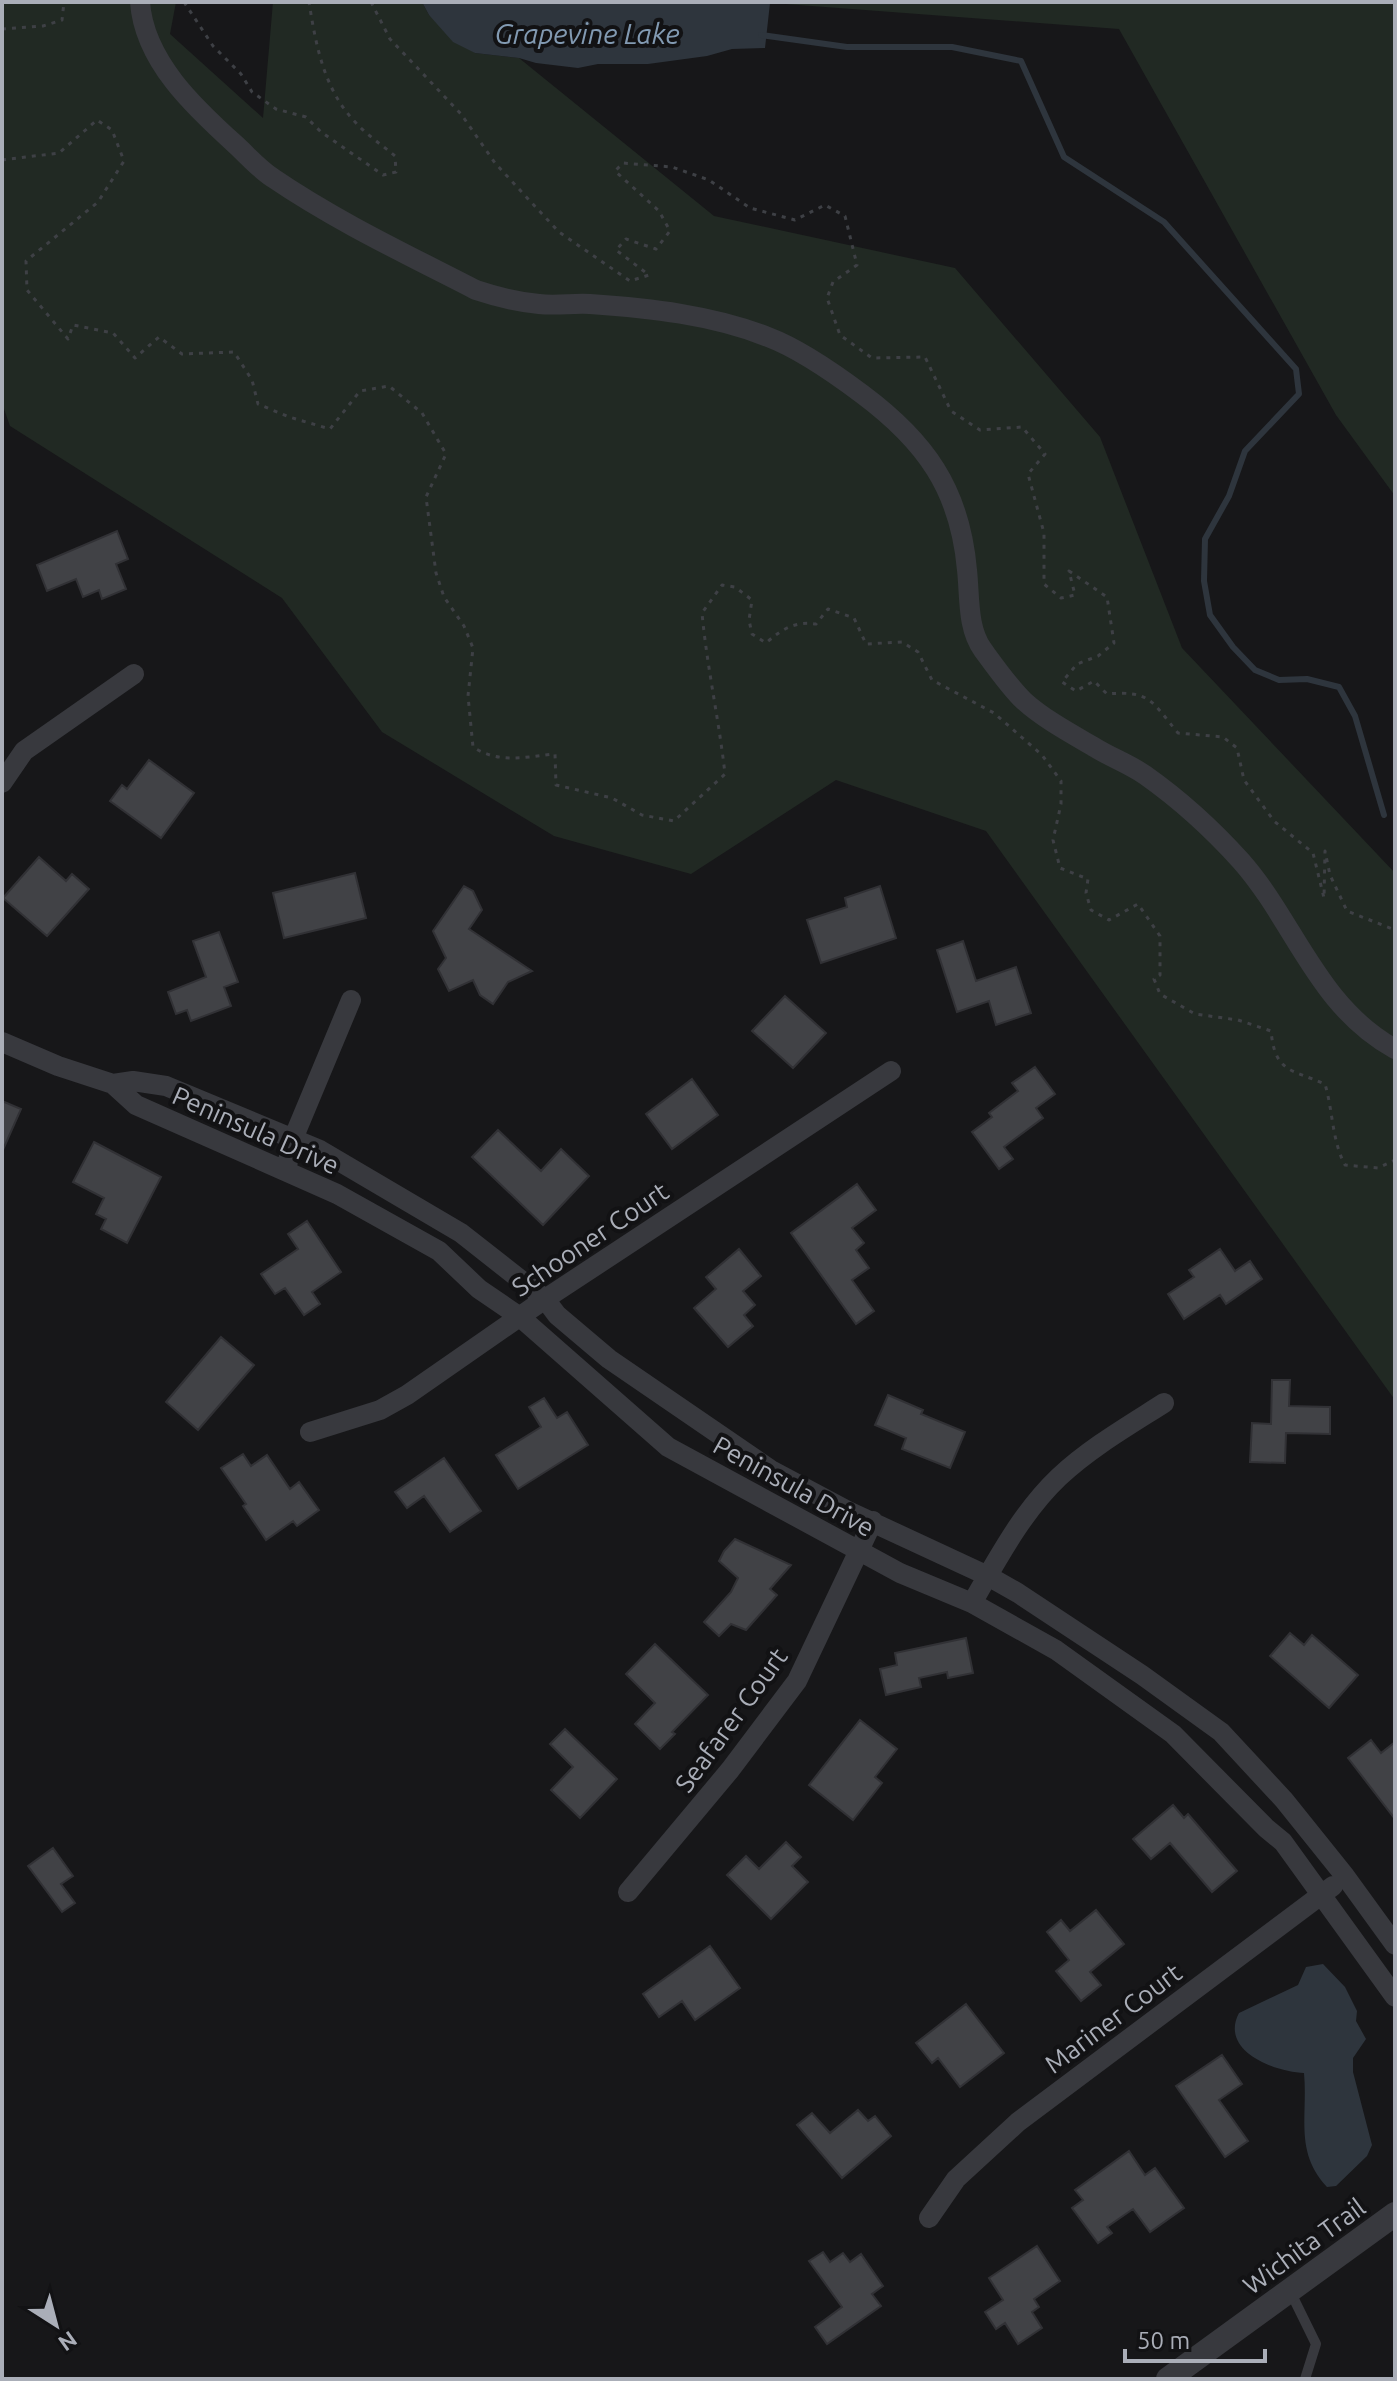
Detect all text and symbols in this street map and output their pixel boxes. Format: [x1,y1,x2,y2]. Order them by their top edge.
water label: Grapevine Lake [494,18,680,49]
street label: Peninsula Drive [168,1080,344,1180]
street label: Schooner Court [506,1176,674,1302]
street label: Peninsula Drive [709,1430,879,1542]
street label: Seafarer Court [669,1642,793,1798]
street label: Mariner Court [1039,1957,1187,2079]
street label: Wichita Trail [1237,2192,1371,2300]
north arrow [16,2285,96,2365]
scale bar [1125,2313,1265,2363]
text: N [54,2327,82,2357]
text: 50 m [1137,2327,1190,2354]

